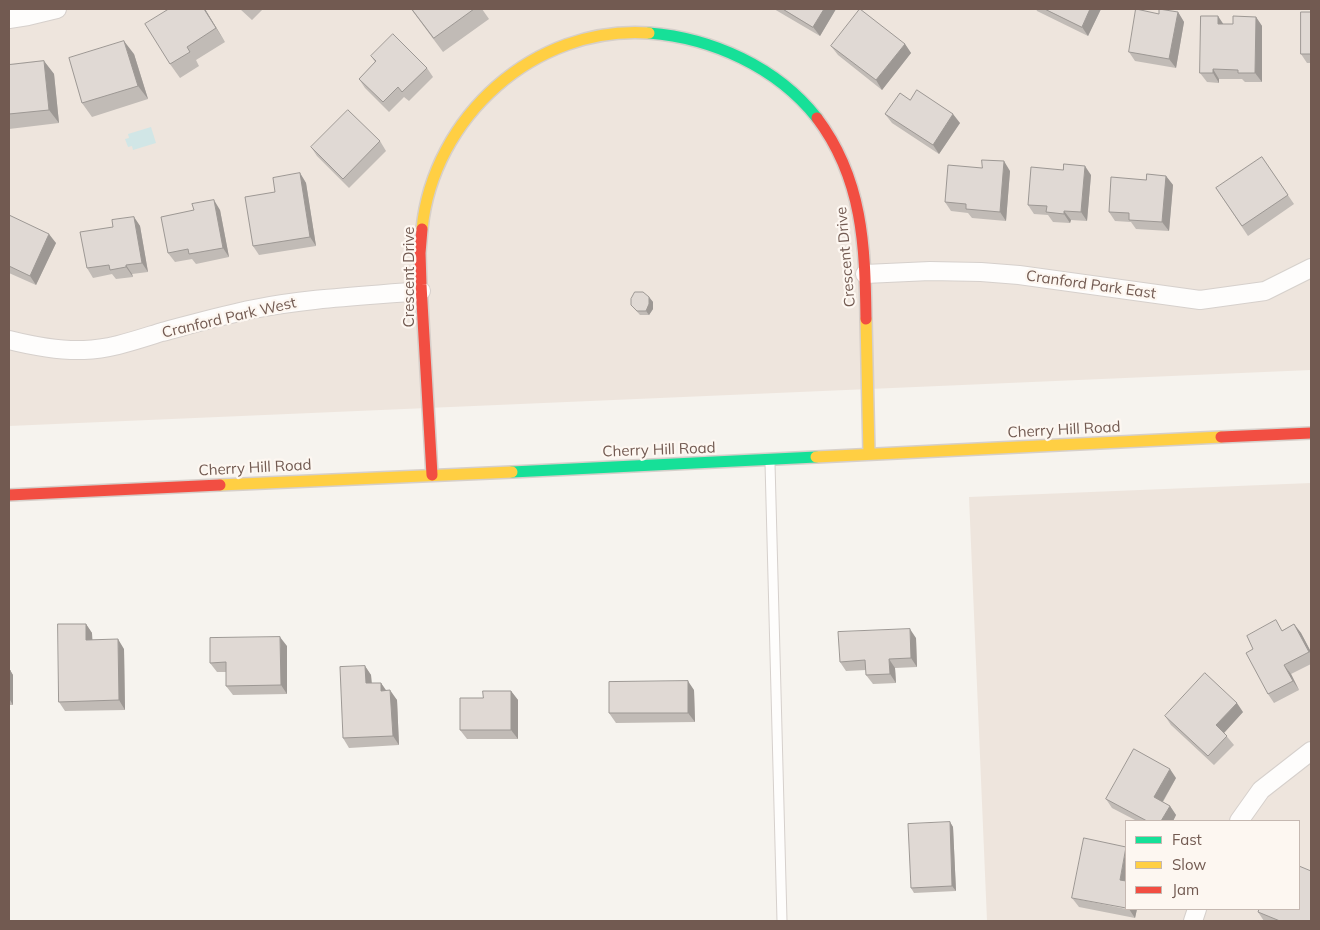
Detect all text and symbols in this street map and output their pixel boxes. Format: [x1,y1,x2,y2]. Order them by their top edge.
street label: Crescent Drive [833,206,859,308]
street label: Crescent Drive [400,227,418,327]
street label: Cranford Park East [1025,267,1157,303]
street label: Cranford Park West [160,294,298,342]
street label: Cherry Hill Road [1007,418,1121,442]
street label: Cherry Hill Road [602,439,716,461]
street label: Cherry Hill Road [198,456,312,480]
legend [1125,820,1300,910]
text: Fast [1172,830,1202,849]
text: Slow [1172,855,1206,874]
text: Jam [1172,880,1199,899]

